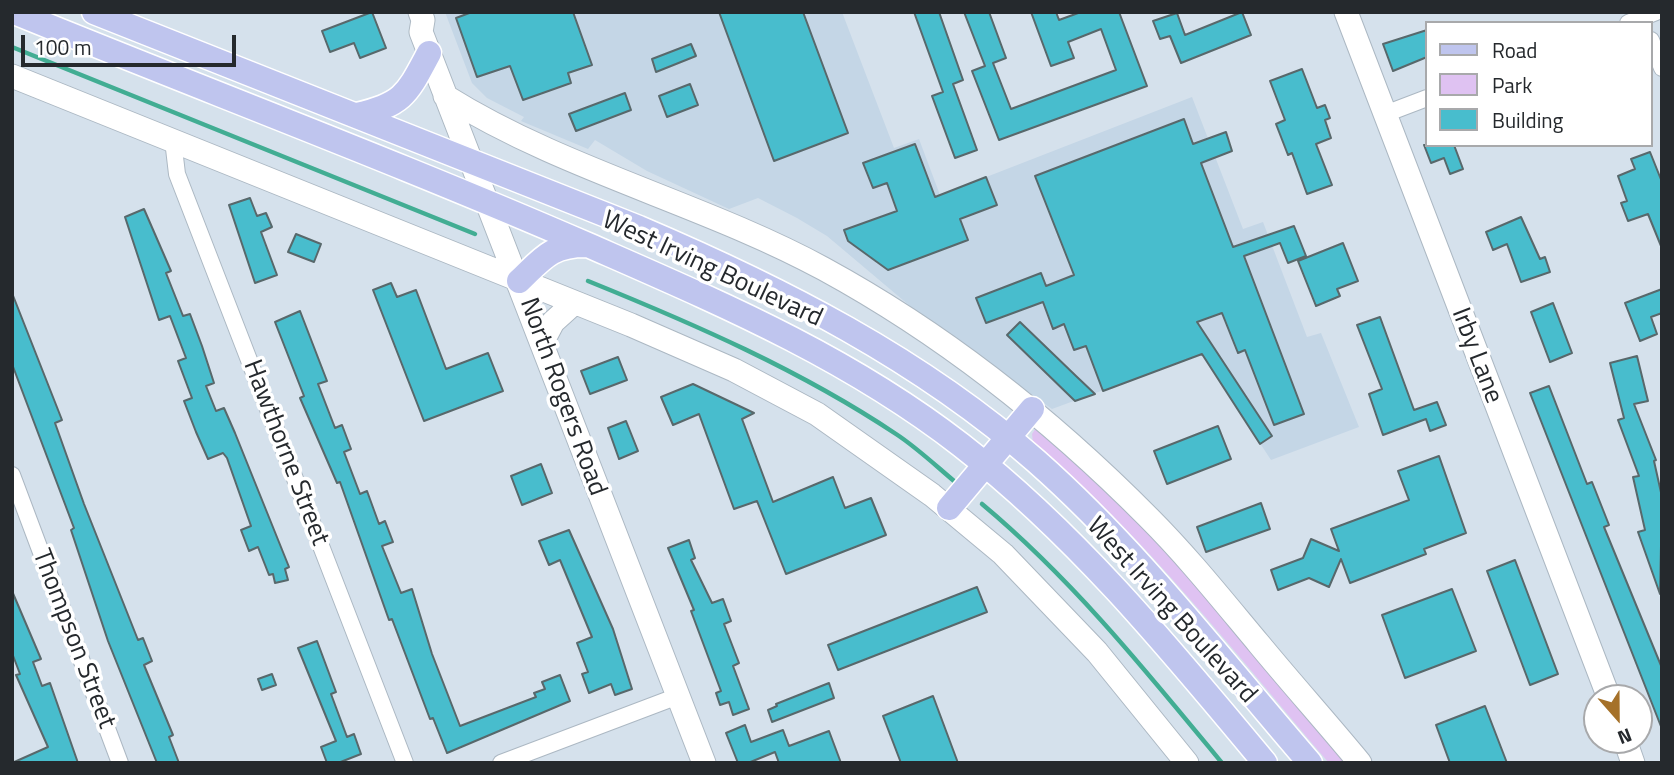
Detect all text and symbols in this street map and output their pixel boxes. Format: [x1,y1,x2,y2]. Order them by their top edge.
scale bar [24,21,240,65]
legend [1426,21,1653,147]
text: 100 m [34,31,91,63]
text: Road [1492,34,1537,66]
text: Park [1492,69,1532,101]
text: Building [1492,104,1563,136]
street label: West Irving Boulevard [597,205,827,335]
street label: North Rogers Road [512,294,612,500]
street label: Irby Lane [1444,304,1508,408]
street label: Hawthorne Street [235,356,335,550]
street label: West Irving Boulevard [1079,512,1263,710]
street label: Thompson Street [25,545,121,733]
north arrow [1583,684,1653,754]
text: N [1614,721,1636,753]

